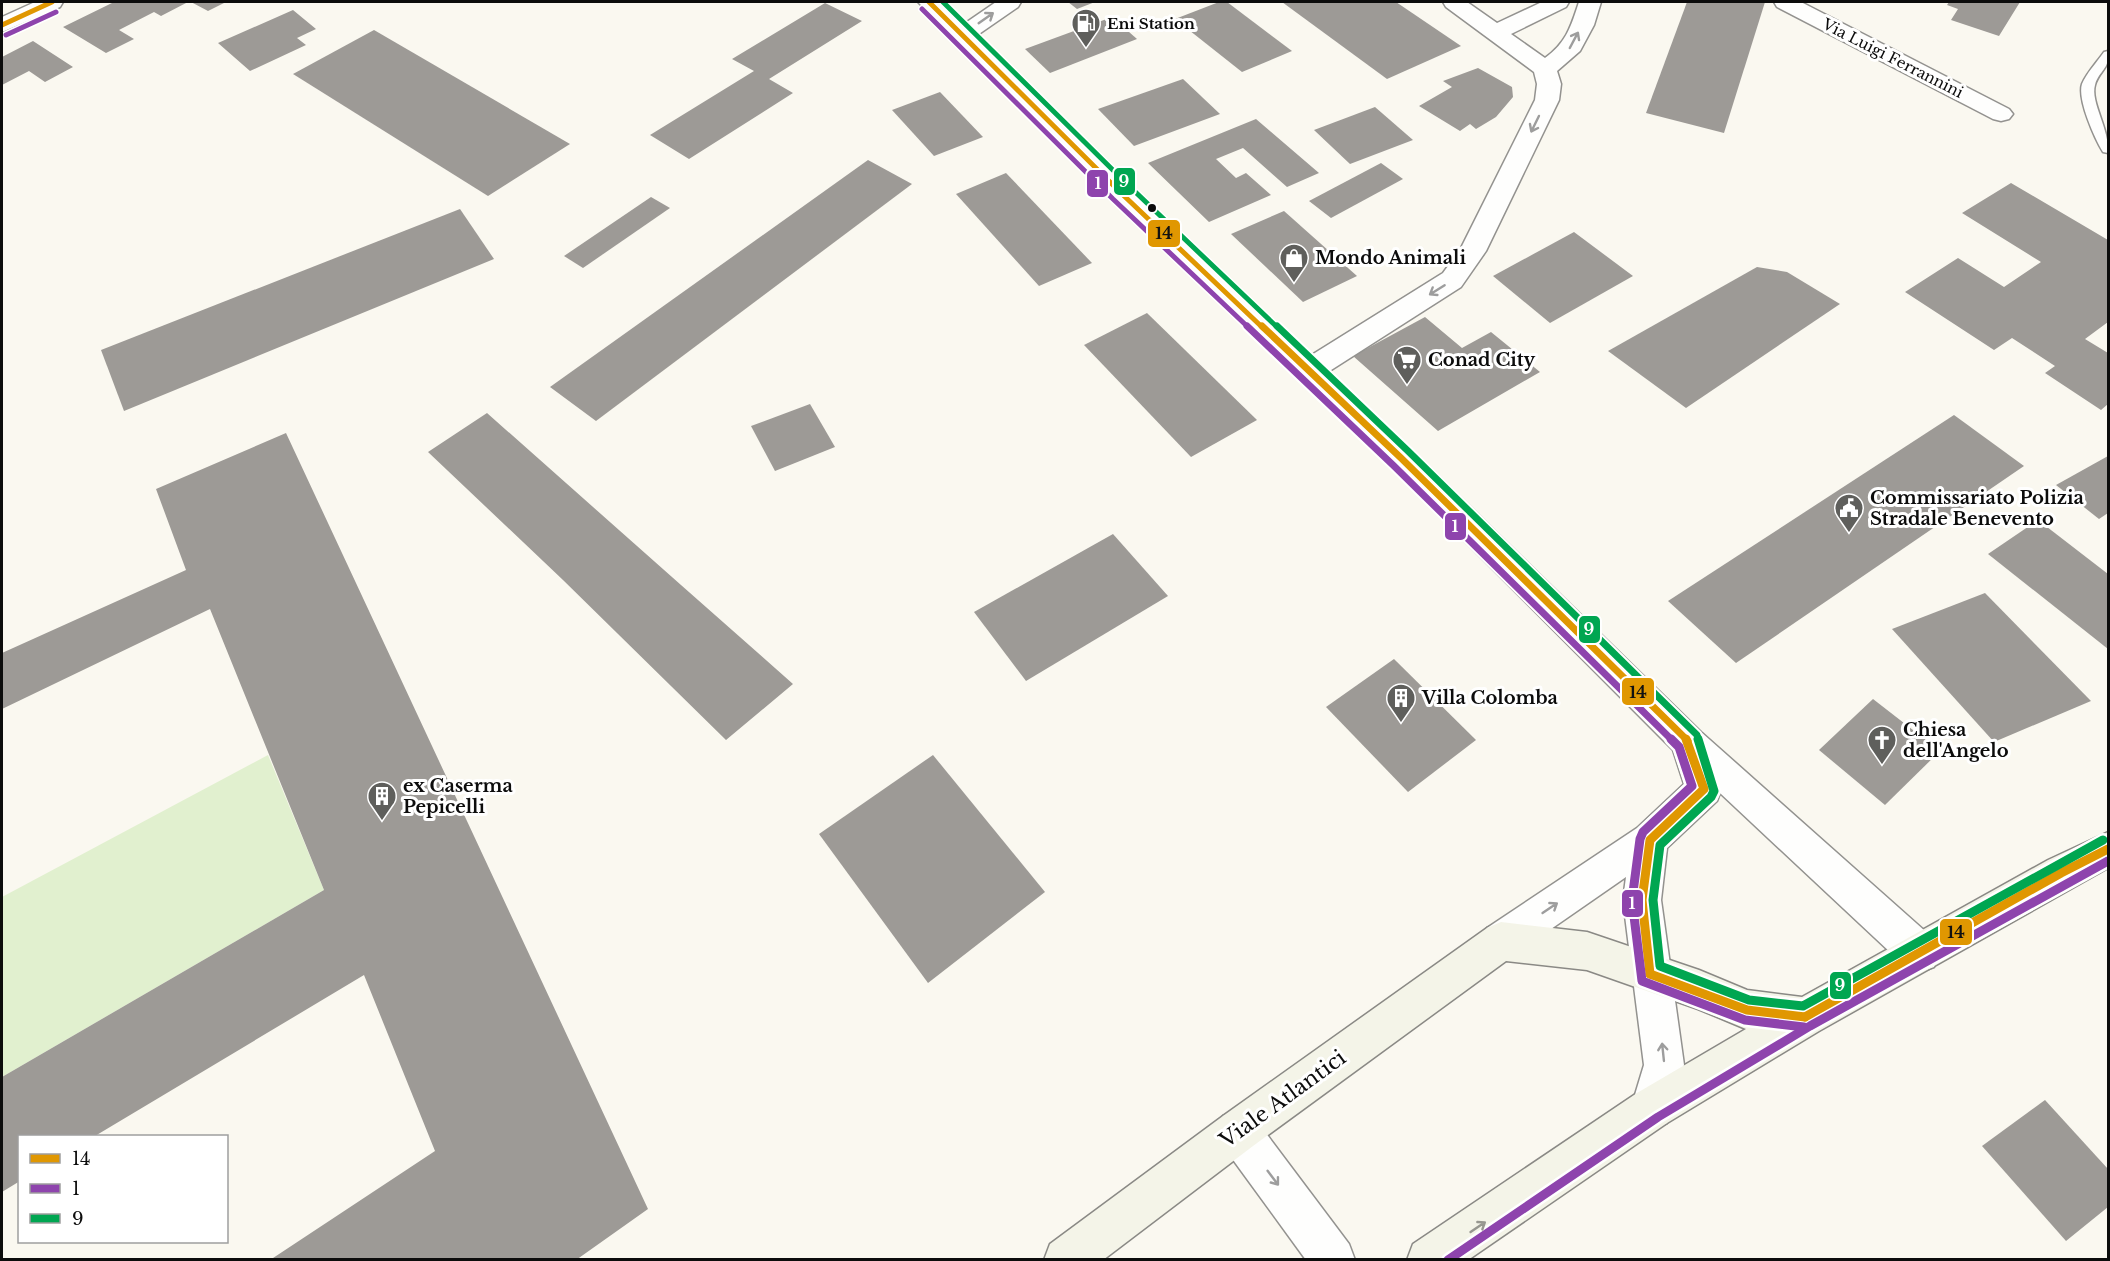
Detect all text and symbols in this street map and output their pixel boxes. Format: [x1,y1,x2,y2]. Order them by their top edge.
fuel station icon: Eni Station [1070,7,1102,49]
one-way arrow [978,12,994,24]
place label: Eni Station [1107,14,1195,33]
street label: Via Luigi Ferrannini [1818,14,1967,102]
one-way arrow [1568,32,1580,49]
one-way arrow [1529,115,1541,133]
line badge: 9 [1113,167,1136,196]
line badge: 1 [1086,169,1109,198]
text: 9 [1119,171,1130,191]
text: 1 [1095,173,1102,193]
unlabelled marker [1146,202,1158,214]
line badge: 14 [1147,219,1181,248]
text: 14 [1155,223,1173,243]
shop icon: Mondo Animali [1278,242,1310,284]
place label: Mondo Animali [1315,247,1466,269]
one-way arrow [1429,284,1446,296]
supermarket icon: Conad City [1391,344,1423,386]
place label: Conad City [1428,349,1536,371]
place label: Commissariato Polizia Stradale Benevento [1870,487,2084,530]
public building icon: Commissariato Polizia Stradale Benevento [1833,492,1865,534]
line badge: 1 [1444,512,1467,541]
text: 1 [1452,516,1459,536]
line badge: 9 [1578,615,1601,644]
text: 9 [1584,619,1595,639]
line badge: 14 [1621,677,1655,706]
building icon: Villa Colomba [1385,682,1417,724]
text: 14 [1629,682,1647,702]
place label: Villa Colomba [1421,687,1559,709]
place label: Chiesa dell'Angelo [1903,719,2009,762]
church icon: Chiesa dell'Angelo [1866,724,1898,766]
place label: ex Caserma Pepicelli [403,775,514,818]
building icon: ex Caserma Pepicelli [366,780,398,822]
line badge: 1 [1621,889,1644,918]
text: 1 [1629,893,1636,913]
one-way arrow [1541,902,1558,915]
line badge: 14 [1939,918,1973,946]
text: 14 [1947,922,1965,942]
line badge: 9 [1829,971,1852,1000]
text: 9 [1835,975,1846,995]
one-way arrow [1657,1042,1668,1062]
street label: Viale Atlantici [1214,1045,1351,1154]
legend [18,1135,228,1243]
text: 14 [72,1148,91,1170]
one-way arrow [1267,1170,1279,1186]
text: 1 [72,1178,80,1200]
text: 9 [72,1208,84,1230]
one-way arrow [1469,1221,1485,1233]

